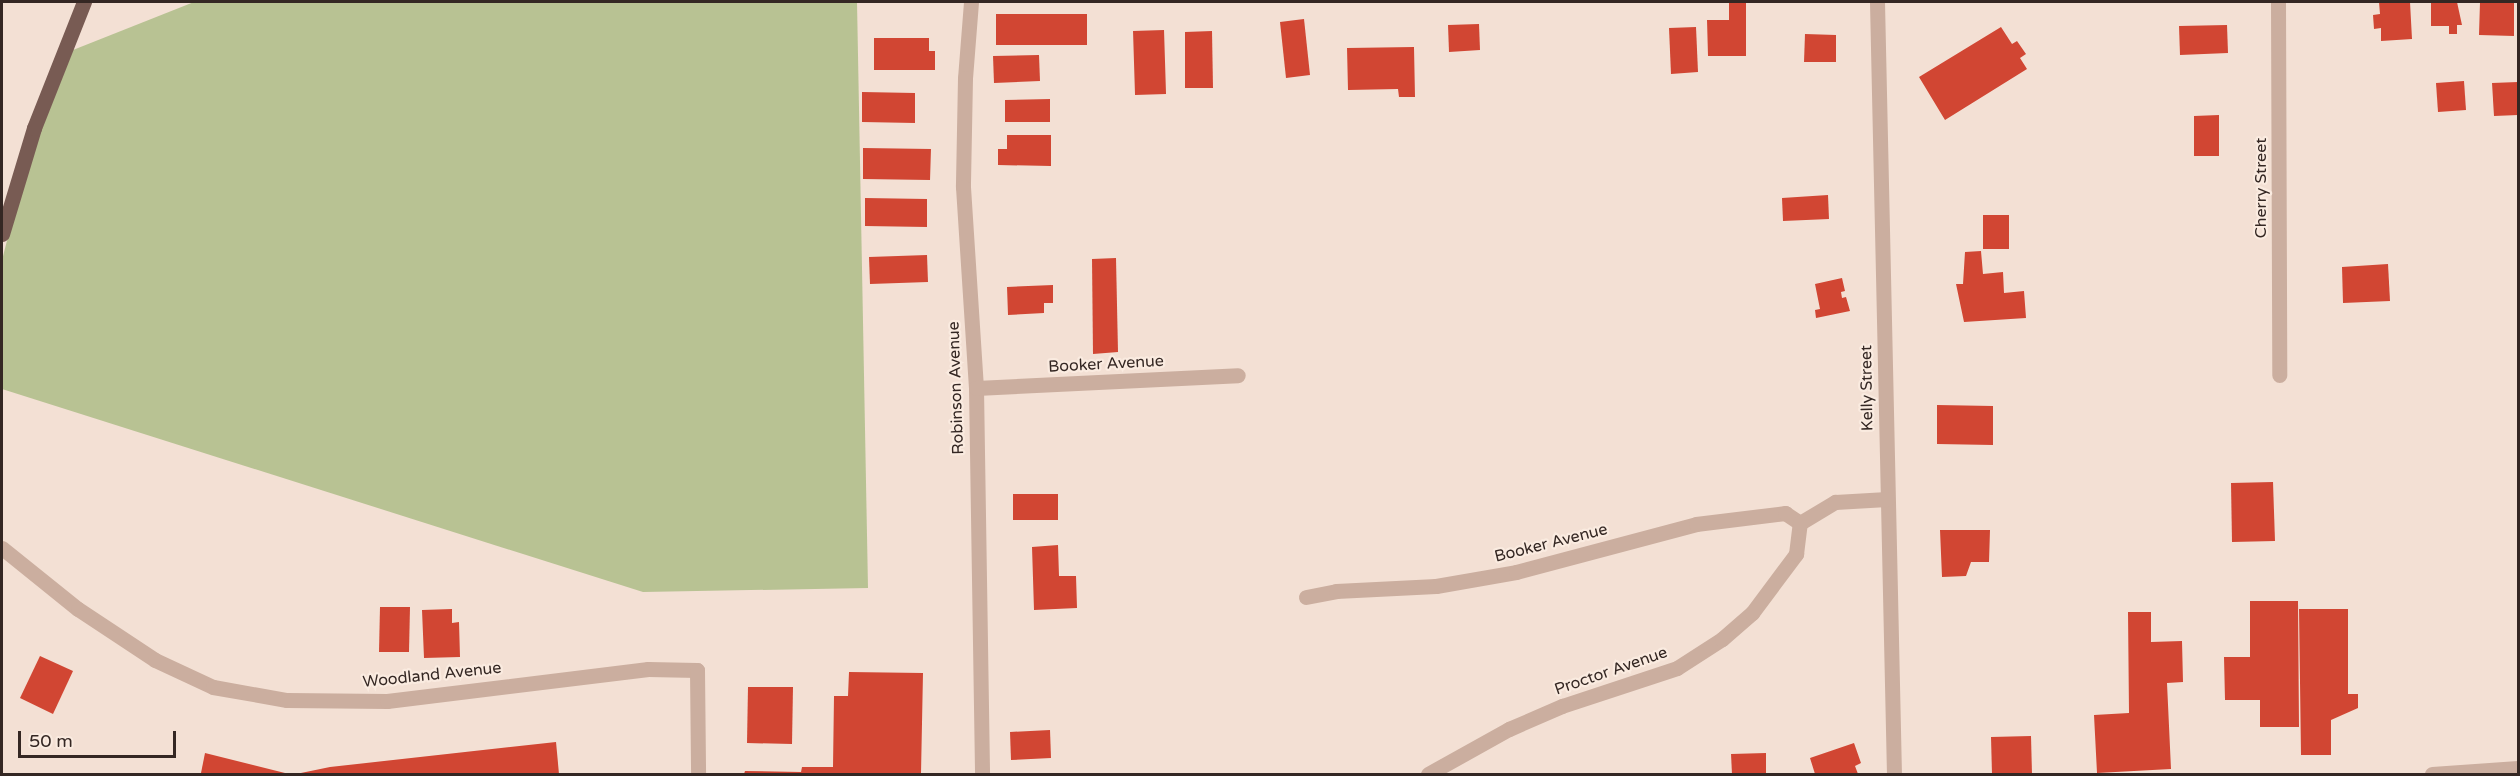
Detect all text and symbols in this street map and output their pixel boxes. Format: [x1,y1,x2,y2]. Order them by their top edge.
street label: Cherry Street [2251,138,2271,238]
street label: Robinson Avenue [944,321,968,455]
street label: Kelly Street [1857,345,1877,431]
street label: Booker Avenue [1048,351,1164,377]
street label: Booker Avenue [1493,520,1609,566]
street label: Proctor Avenue [1552,643,1670,699]
street label: Woodland Avenue [362,658,502,692]
scale bar [21,719,178,757]
text: 50 m [29,730,73,752]

